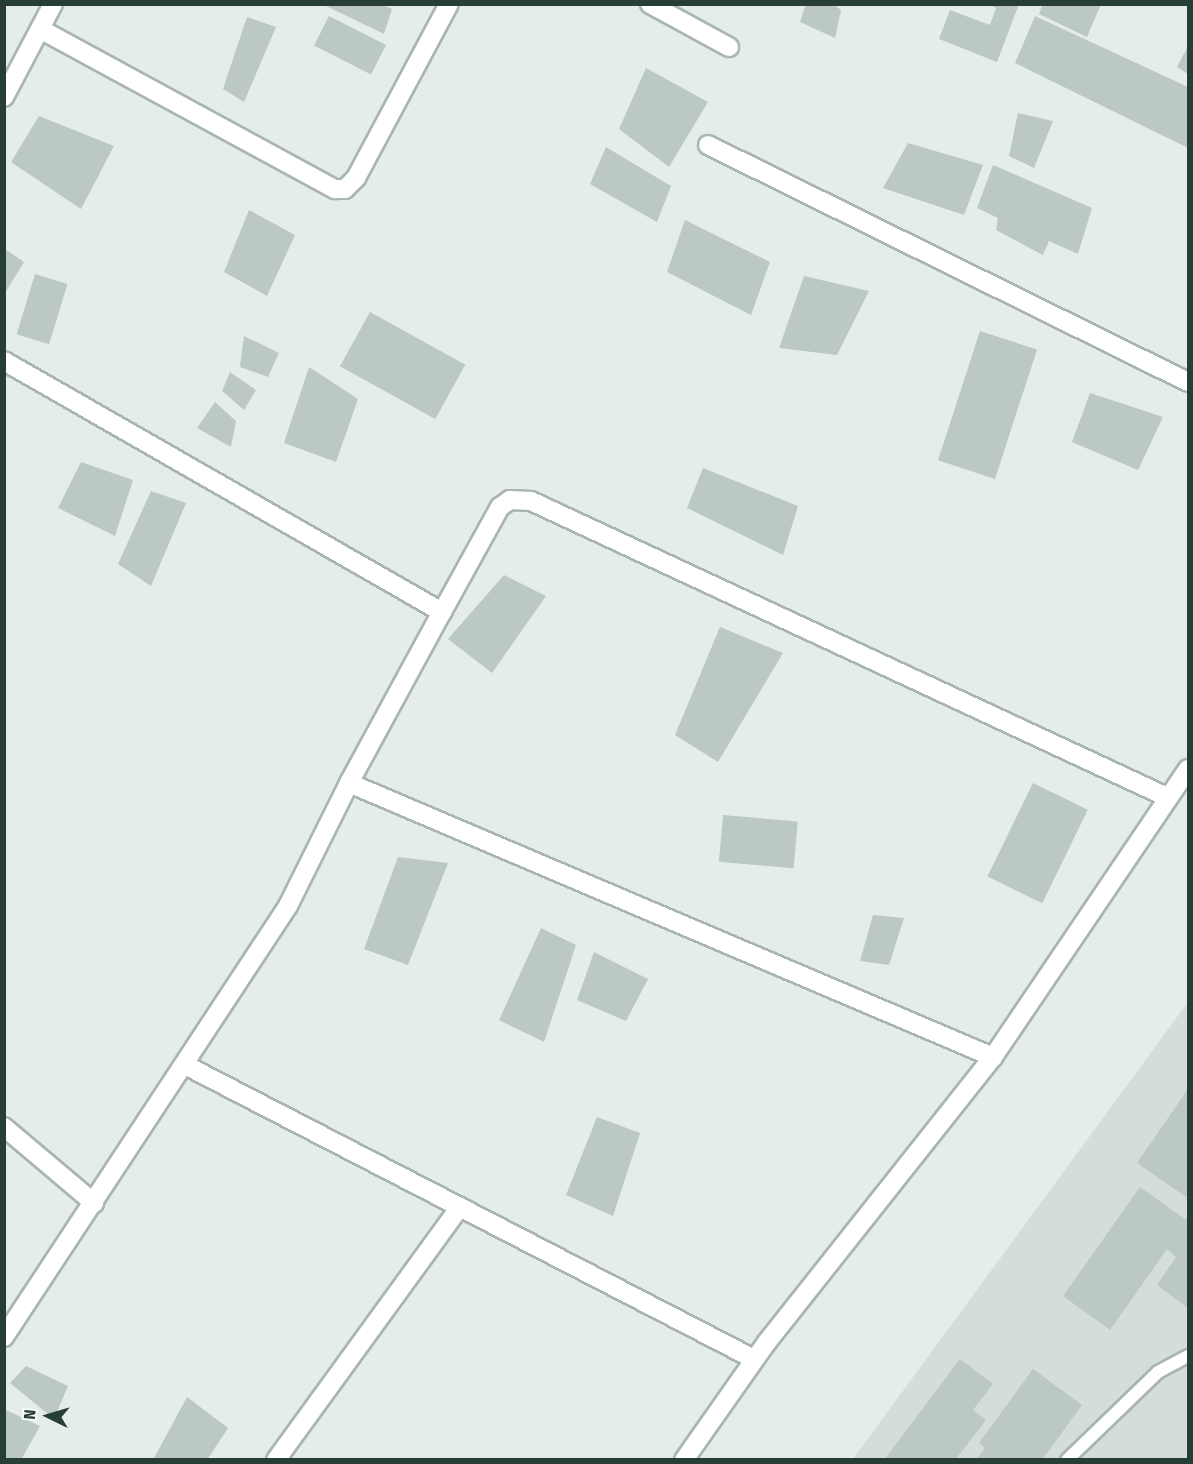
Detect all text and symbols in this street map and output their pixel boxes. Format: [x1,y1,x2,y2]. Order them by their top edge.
north arrow [18,1386,78,1446]
text: N [20,1409,39,1420]

